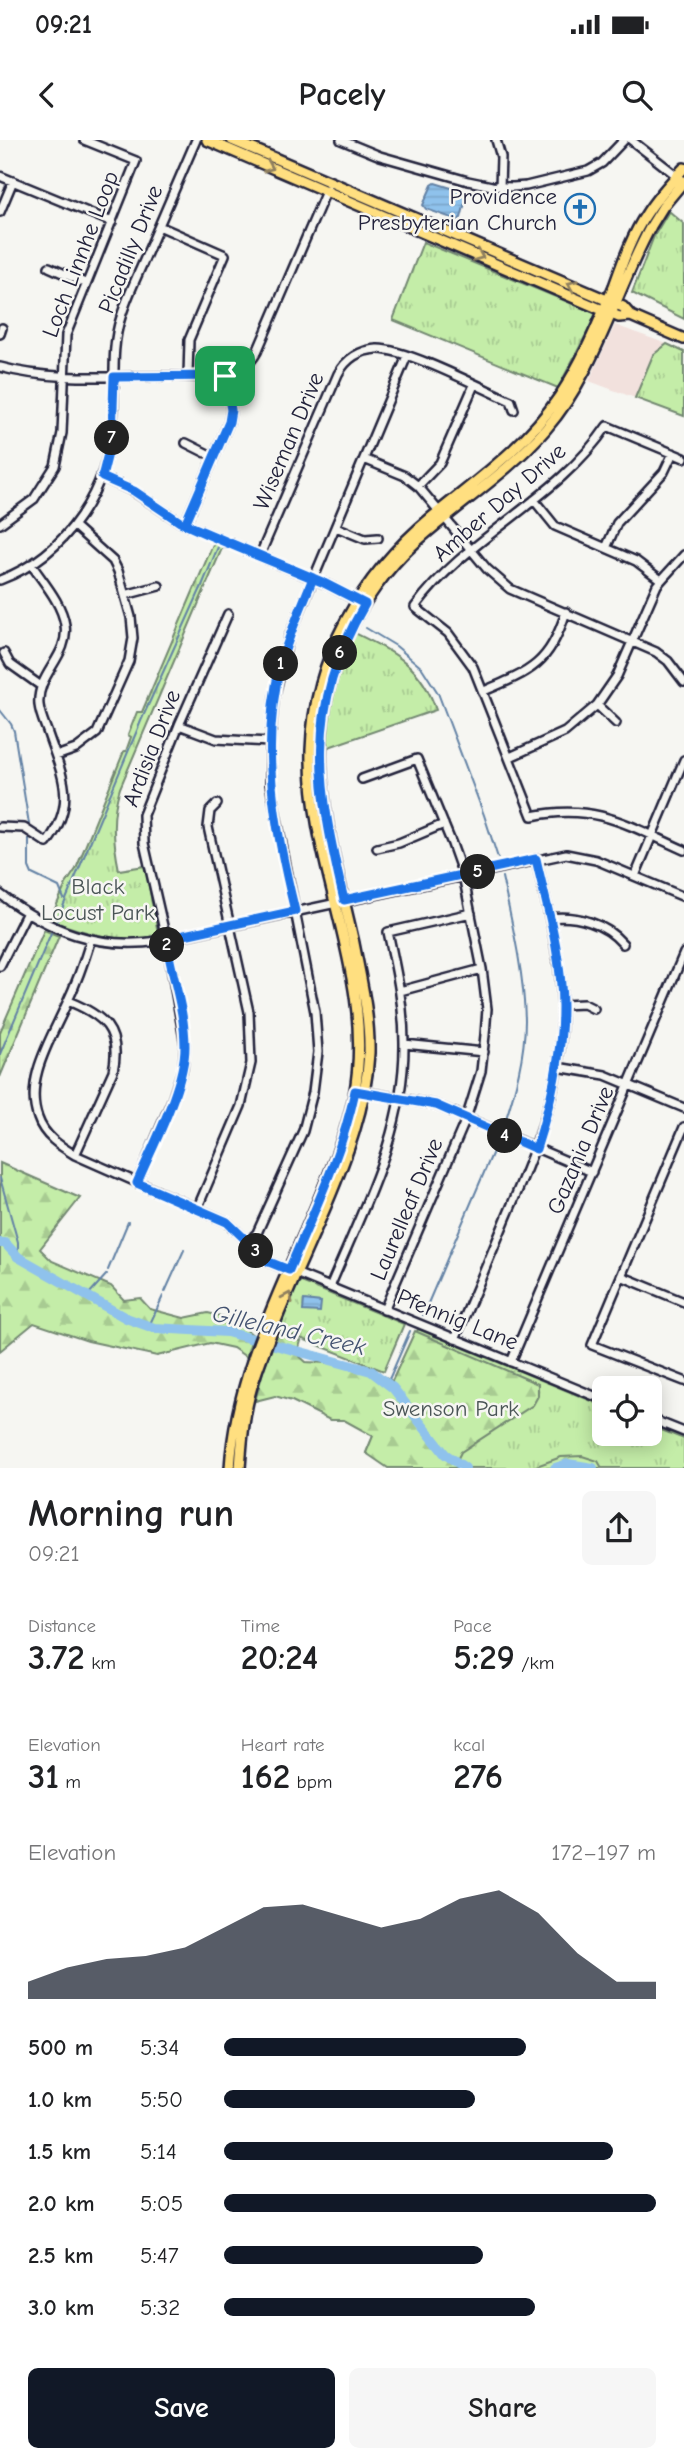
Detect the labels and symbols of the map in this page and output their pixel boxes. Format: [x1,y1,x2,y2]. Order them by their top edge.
one-way arrow [262,159,275,173]
street label: Loch Linnhe Loop [36,167,125,341]
street label: Picadilly Drive [92,181,168,317]
place label: Providence Presbyterian Church [358,183,557,236]
church icon: Providence Presbyterian Church [563,192,597,226]
one-way arrow [472,248,484,262]
one-way arrow [566,279,579,293]
pin [195,346,255,406]
street label: Wiseman Drive [247,368,330,514]
pin: 7 [94,420,130,456]
street label: Amber Day Drive [428,437,571,567]
pin: 6 [322,636,358,670]
pin: 1 [264,646,298,682]
street label: Ardisia Drive [117,686,186,810]
pin: 5 [461,854,496,890]
park label: Black Locust Park [41,873,155,926]
pin: 2 [150,928,184,962]
street label: Gazania Drive [541,1082,620,1218]
pin: 4 [488,1118,522,1154]
street label: Laurelleaf Drive [364,1134,449,1284]
pin: 3 [238,1234,274,1268]
street label: Pfennig Lane [393,1283,522,1356]
one-way arrow [280,1291,294,1304]
water label: Gilleland Creek [210,1299,369,1361]
park label: Swenson Park [383,1395,519,1422]

